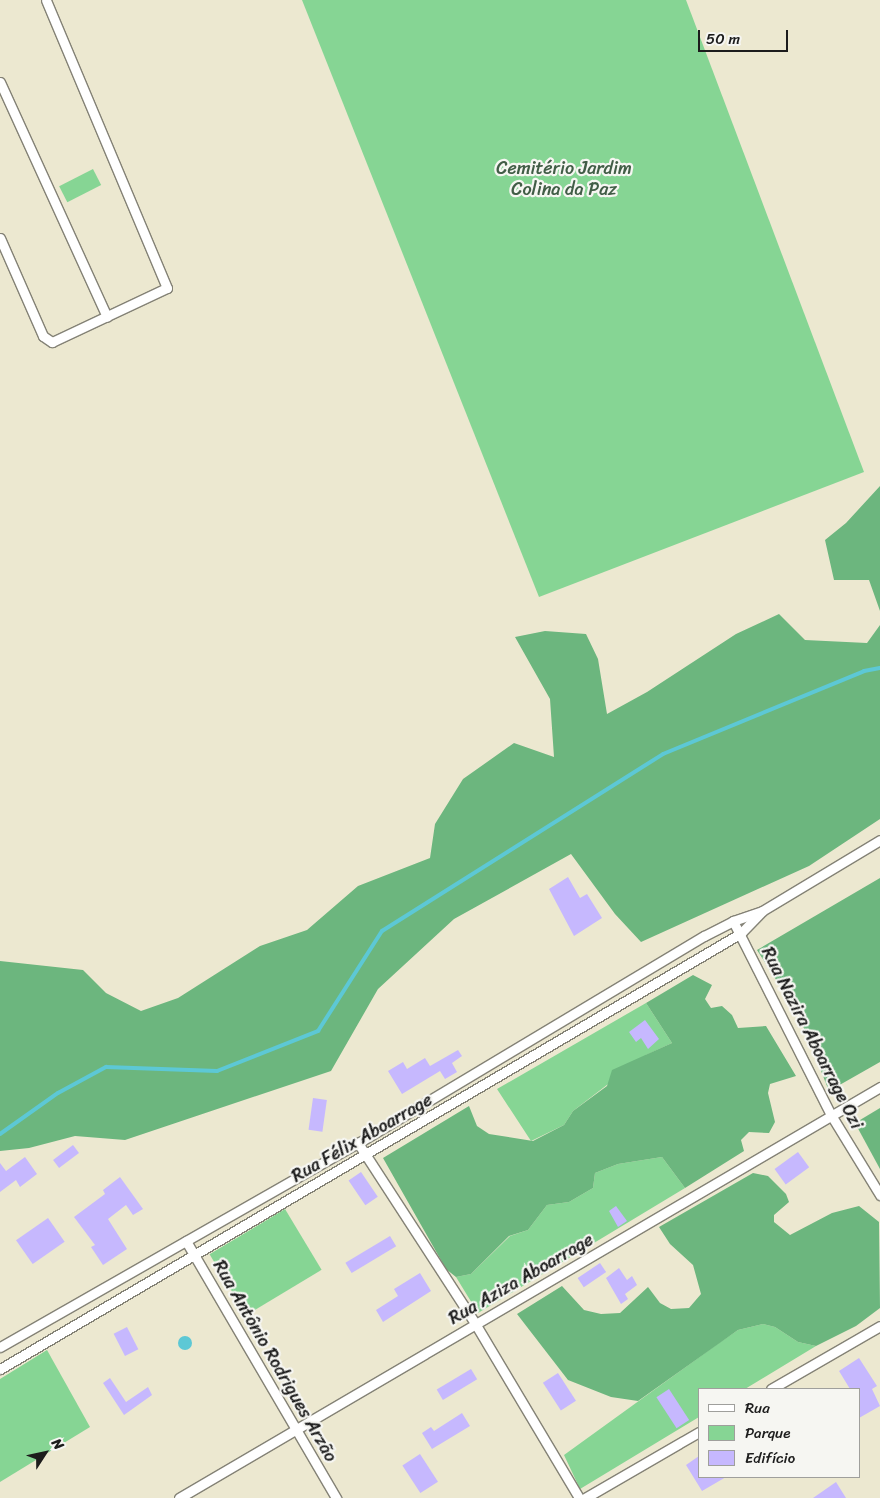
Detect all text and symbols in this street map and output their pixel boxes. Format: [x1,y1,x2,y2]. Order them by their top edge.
scale bar [700,20,790,52]
text: 50 m [706,26,740,52]
park label: Cemitério Jardim Colina da Paz [496,158,632,200]
street label: Rua Nazira Aboarrage Ozi [756,943,868,1133]
street label: Rua Félix Aboarrage [288,1089,436,1187]
street label: Rua Aziza Aboarrage [445,1229,597,1329]
street label: Rua Antônio Rodrigues Arzão [208,1256,342,1466]
legend [698,1388,860,1478]
text: Rua [745,1395,770,1421]
text: Parque [745,1420,790,1446]
north arrow [20,1428,70,1478]
text: N [45,1433,71,1455]
text: Edifício [745,1445,795,1471]

